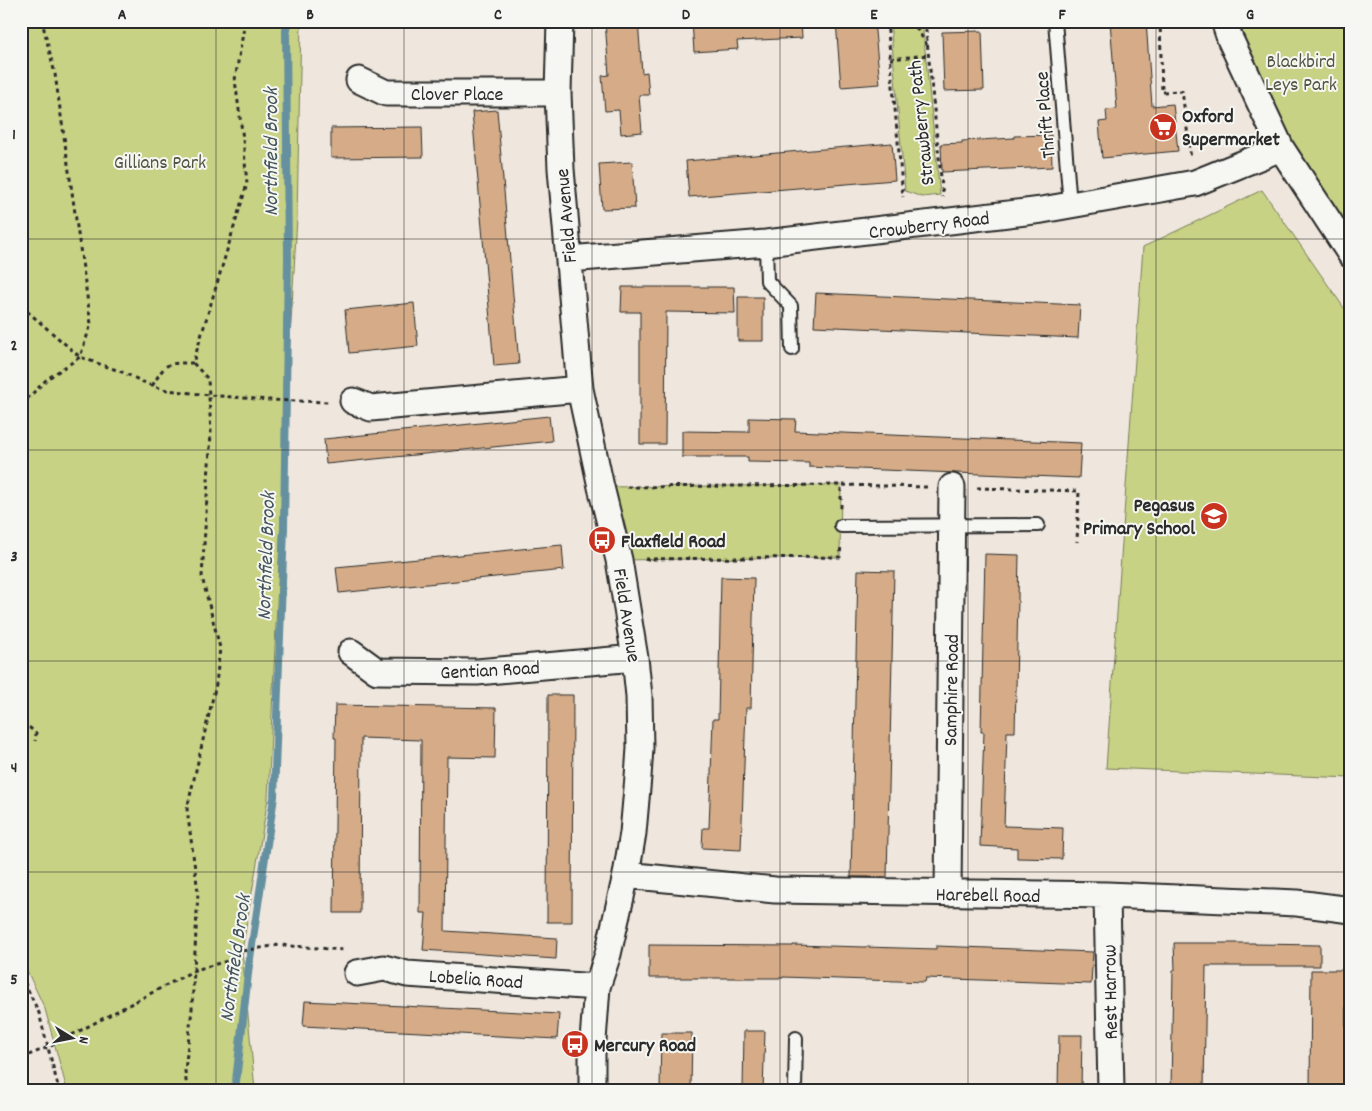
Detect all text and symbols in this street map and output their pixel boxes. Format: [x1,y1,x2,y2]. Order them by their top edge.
text: A [118,4,127,27]
text: B [306,4,314,27]
text: C [494,4,502,27]
text: D [682,4,691,27]
text: E [870,4,878,27]
text: F [1058,4,1066,27]
text: G [1246,4,1254,27]
park label: Blackbird Leys Park [1265,49,1337,100]
street label: Strawberry Path [902,59,943,187]
street label: Thrift Place [1029,70,1065,159]
street label: Clover Place [411,82,504,110]
water label: Northfield Brook [258,85,288,216]
place label: Oxford Supermarket [1182,104,1280,155]
supermarket icon: Oxford Supermarket [1148,112,1178,142]
text: 1 [12,124,16,147]
park label: Gillians Park [114,150,206,178]
street label: Field Avenue [550,167,586,264]
street label: Crowberry Road [867,206,991,248]
text: 2 [11,335,18,358]
water label: Northfield Brook [251,489,285,621]
place label: Pegasus Primary School [1083,493,1195,544]
school or university icon: Pegasus Primary School [1199,501,1229,531]
bus stop icon: Flaxfield Road [587,525,617,555]
place label: Flaxfield Road [621,529,726,557]
text: 3 [10,546,18,569]
street label: Field Avenue [604,566,646,665]
street label: Samphire Road [938,634,968,746]
street label: Gentian Road [440,655,541,689]
text: 4 [11,757,17,780]
street label: Harebell Road [935,882,1041,912]
water label: Northfield Brook [213,890,261,1024]
street label: Rest Harrow [1097,944,1127,1040]
street label: Lobelia Road [428,964,524,998]
text: 5 [10,969,18,992]
north arrow [48,1014,98,1064]
bus stop icon: Mercury Road [560,1029,590,1059]
place label: Mercury Road [594,1033,696,1061]
text: N [72,1035,93,1045]

